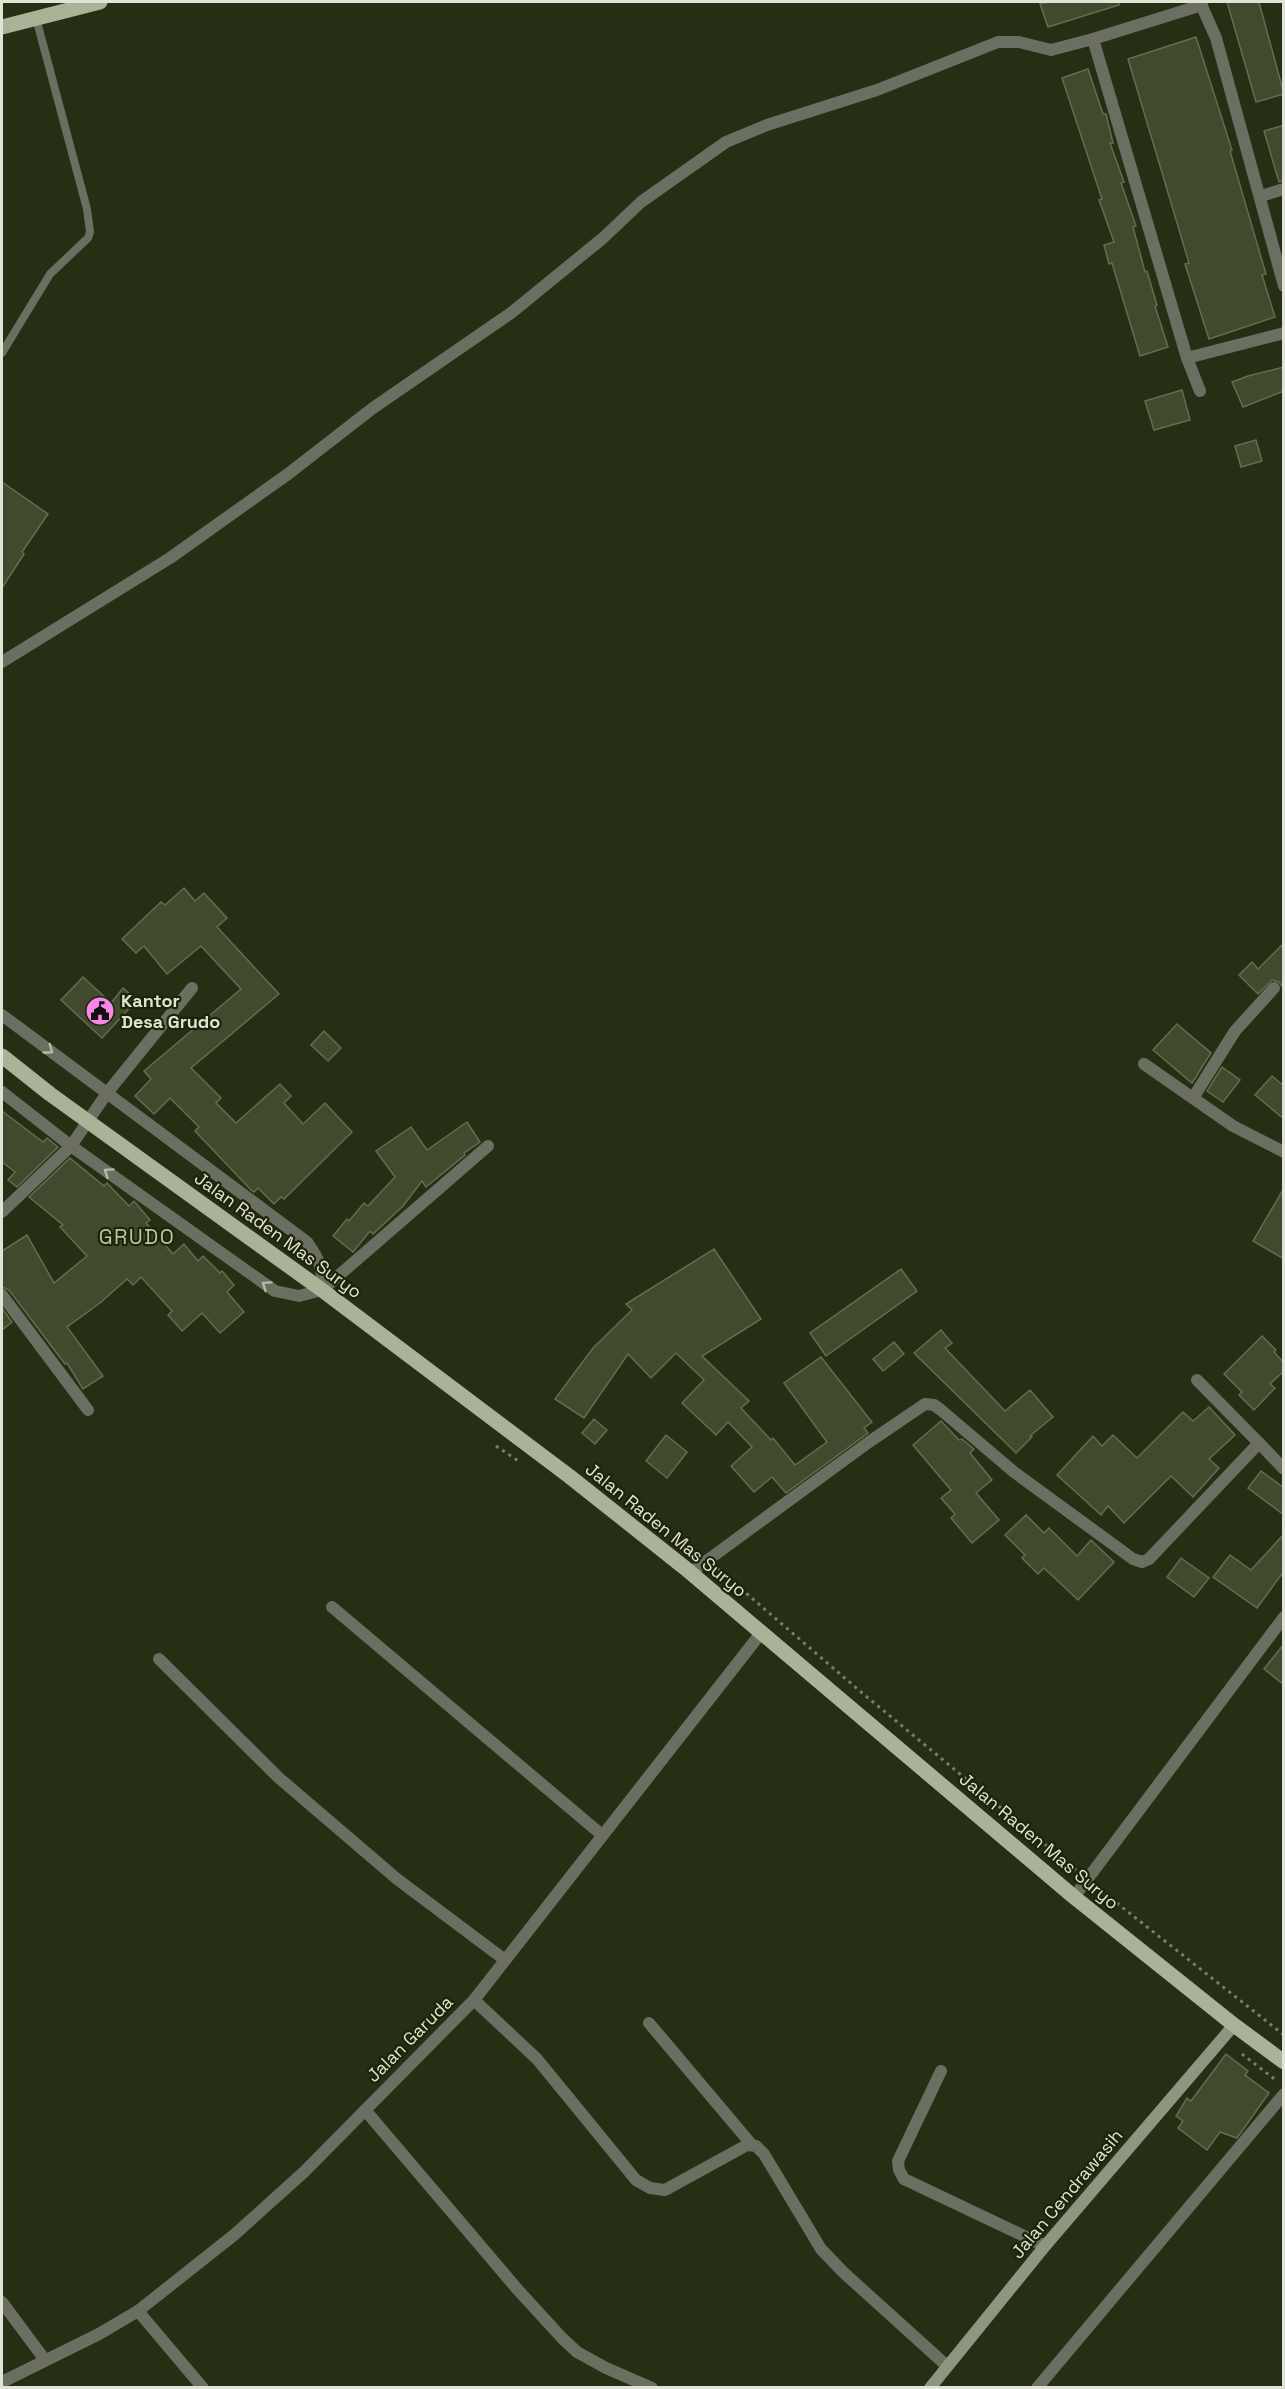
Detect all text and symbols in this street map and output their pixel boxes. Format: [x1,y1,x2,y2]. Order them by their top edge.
place label: Kantor Desa Grudo [121,989,220,1033]
public building icon: Kantor Desa Grudo [84,995,116,1027]
one-way arrow [42,1043,53,1054]
street label: Jalan Raden Mas Suryo [190,1166,366,1303]
one-way arrow [103,1168,114,1179]
district label: GRUDO [99,1223,175,1250]
one-way arrow [262,1281,273,1292]
street label: Jalan Raden Mas Suryo [581,1457,752,1602]
street label: Jalan Raden Mas Suryo [955,1767,1124,1914]
street label: Jalan Garuda [362,1991,458,2087]
street label: Jalan Cendrawasih [1006,2124,1127,2263]

